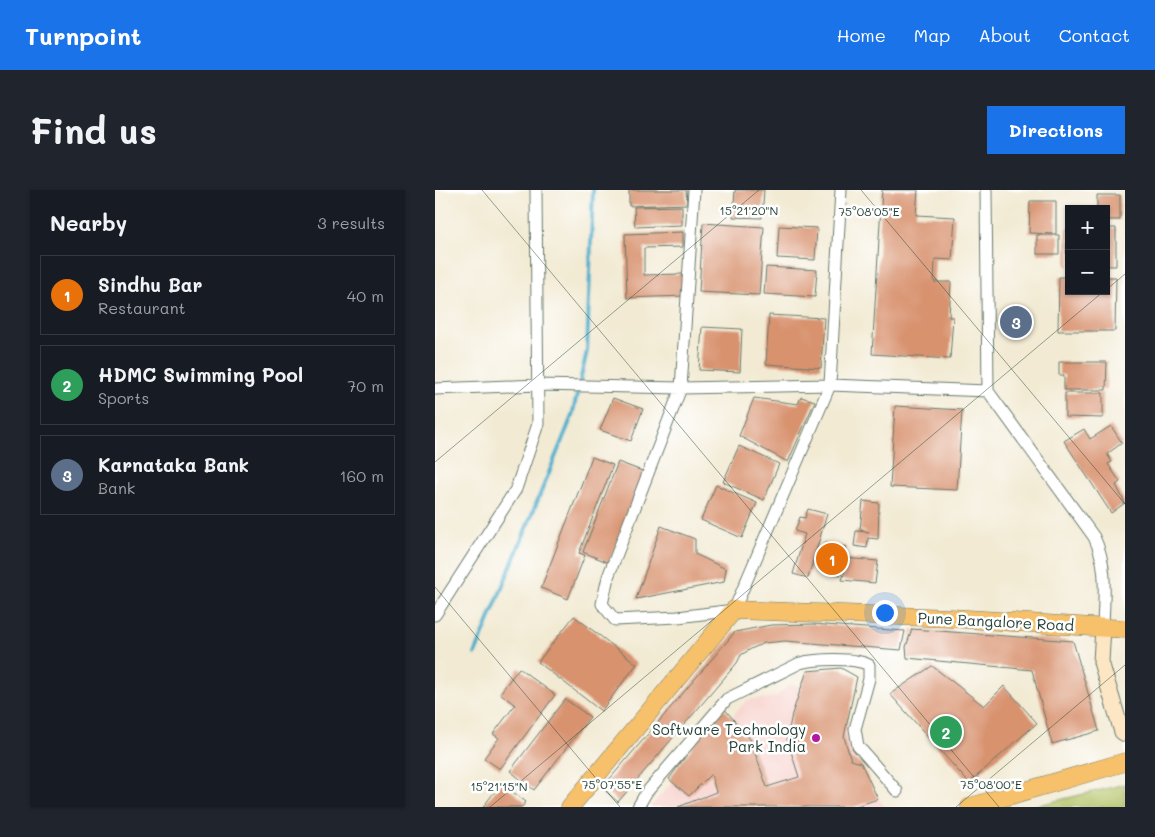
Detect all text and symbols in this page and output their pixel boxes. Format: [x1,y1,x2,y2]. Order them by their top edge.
text: Turnpoint [25,20,141,51]
text: Home [837,23,886,47]
text: Map [914,23,950,47]
text: About [978,23,1031,47]
text: Contact [1059,23,1130,47]
button: Directions [987,106,1125,154]
text: Find us [30,107,157,153]
text: 15°21'20"N [720,202,778,218]
text: 75°08'05"E [838,203,900,219]
map controls [1065,205,1110,295]
button: + [1065,205,1110,250]
text: Nearby [50,209,127,236]
text: 3 results [317,212,385,233]
button: − [1065,250,1110,295]
text: Sindhu Bar [98,272,202,297]
text: 1 [63,285,71,306]
text: 40 m [347,285,384,306]
text: Restaurant [98,297,186,318]
pin: 3 [1000,303,1032,341]
text: HDMC Swimming Pool [98,362,303,387]
text: 2 [63,375,71,396]
text: 70 m [347,375,384,396]
text: Sports [98,387,149,408]
text: Karnataka Bank [98,452,249,477]
text: 3 [62,465,72,486]
text: 160 m [339,465,384,486]
text: Bank [98,477,135,498]
pin: 1 [816,540,848,578]
your location [872,600,898,626]
street label: Pune Bangalore Road [917,607,1075,635]
pin: 2 [930,713,962,751]
place label: Software Technology Park India [652,719,806,756]
marker: Software Technology Park India [810,732,822,744]
text: 75°07'55"E [582,776,642,792]
text: 75°08'00"E [960,776,1022,792]
text: 15°21'15"N [470,778,528,794]

